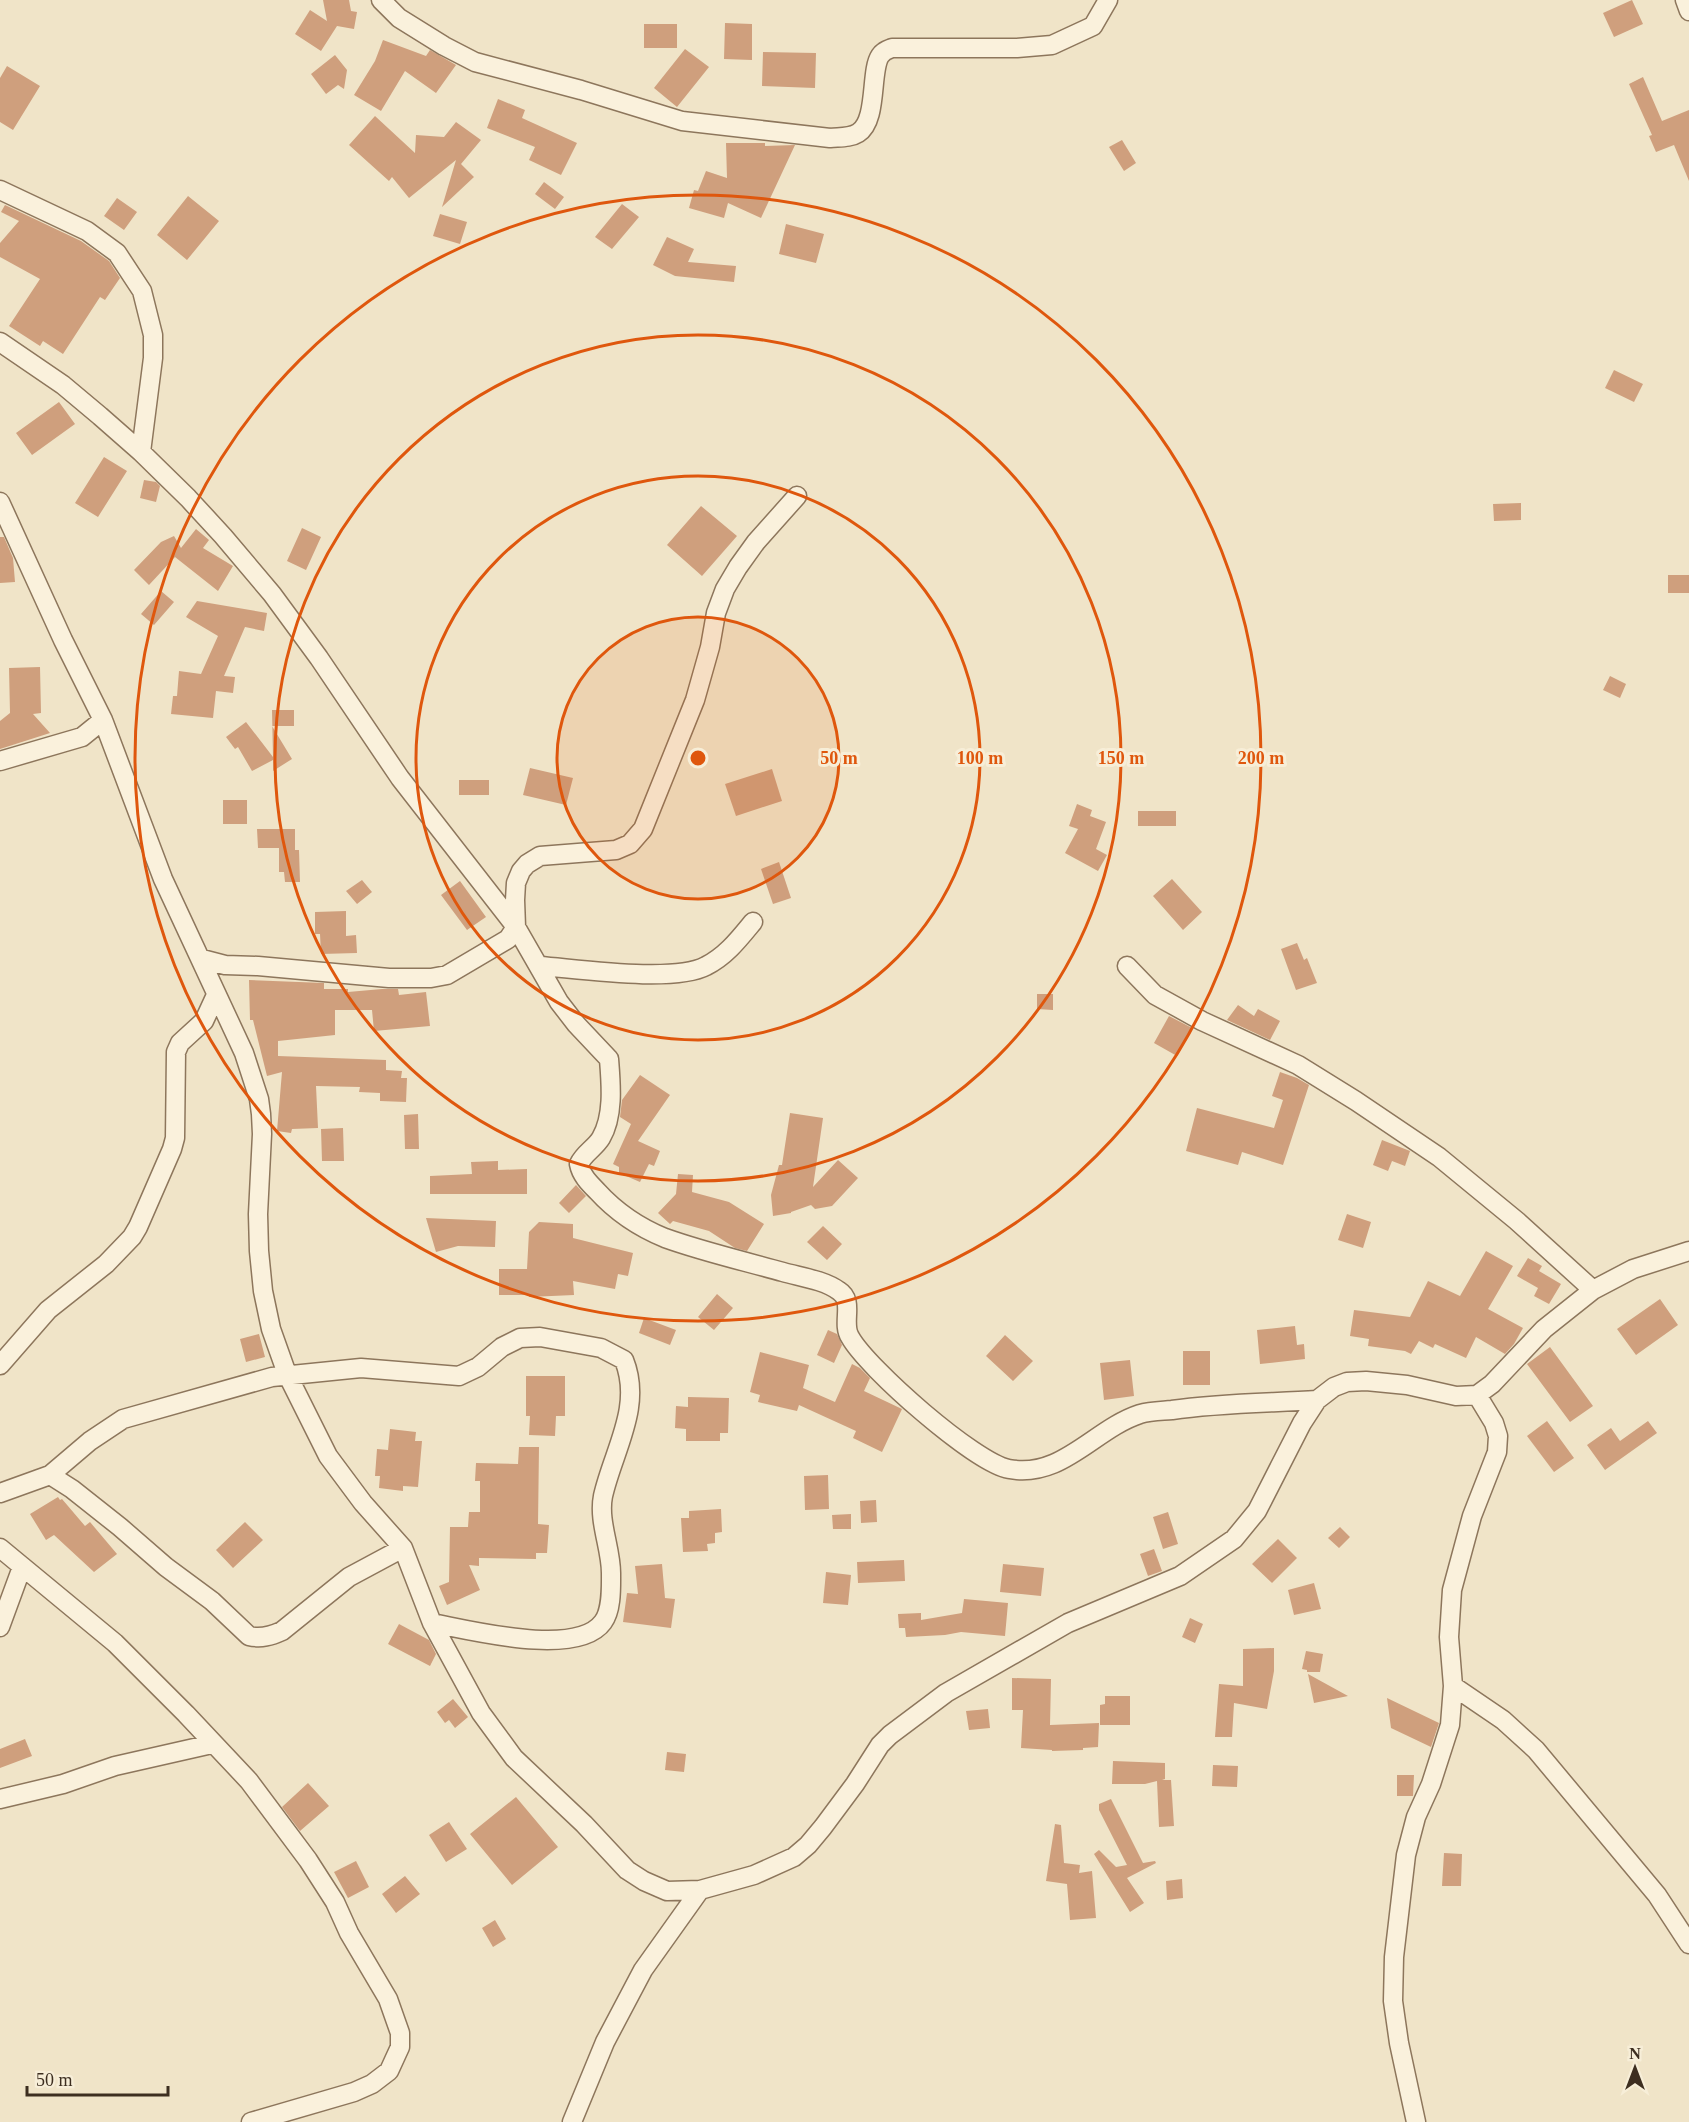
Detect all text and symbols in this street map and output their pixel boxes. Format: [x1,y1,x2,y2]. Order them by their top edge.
centre of rings [688,748,708,768]
text: 50 m [820,748,858,768]
text: 100 m [957,748,1003,768]
text: 150 m [1098,748,1144,768]
text: 200 m [1238,748,1284,768]
north arrow [1605,2038,1665,2098]
text: N [1629,2045,1641,2062]
scale bar [27,2059,168,2097]
text: 50 m [36,2070,73,2090]

